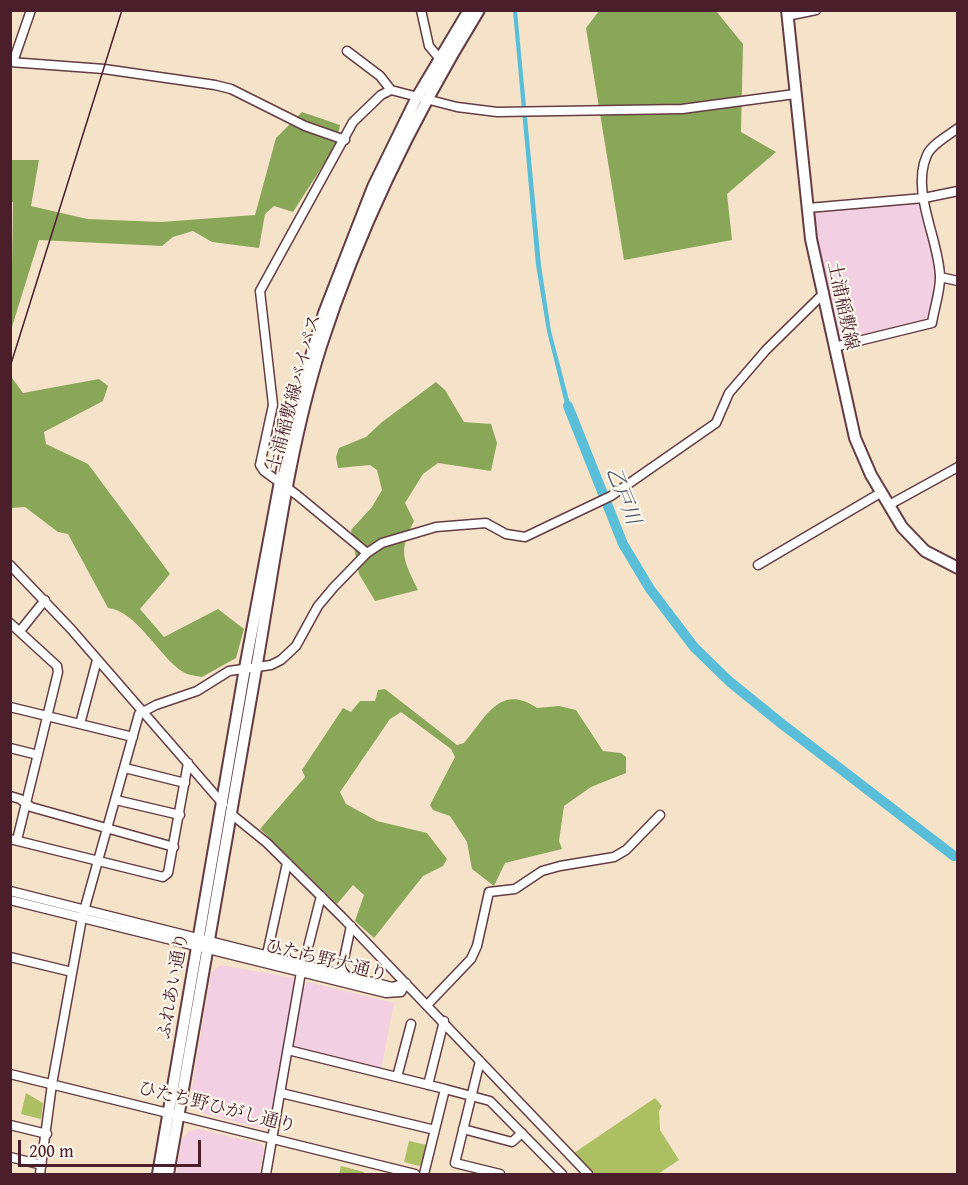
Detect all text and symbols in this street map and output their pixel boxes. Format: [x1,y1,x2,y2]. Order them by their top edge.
street label: 土浦稲敷線 [822,260,862,352]
street label: 土浦稲敷線バイパス [264,312,326,474]
water label: 乙戸川 [600,464,644,528]
street label: ふれあい通り [154,931,194,1041]
street label: ひたち野大通り [262,935,390,987]
street label: ひたち野ひがし通り [136,1078,298,1138]
scale bar [21,1128,204,1166]
text: 200 m [29,1137,74,1164]

